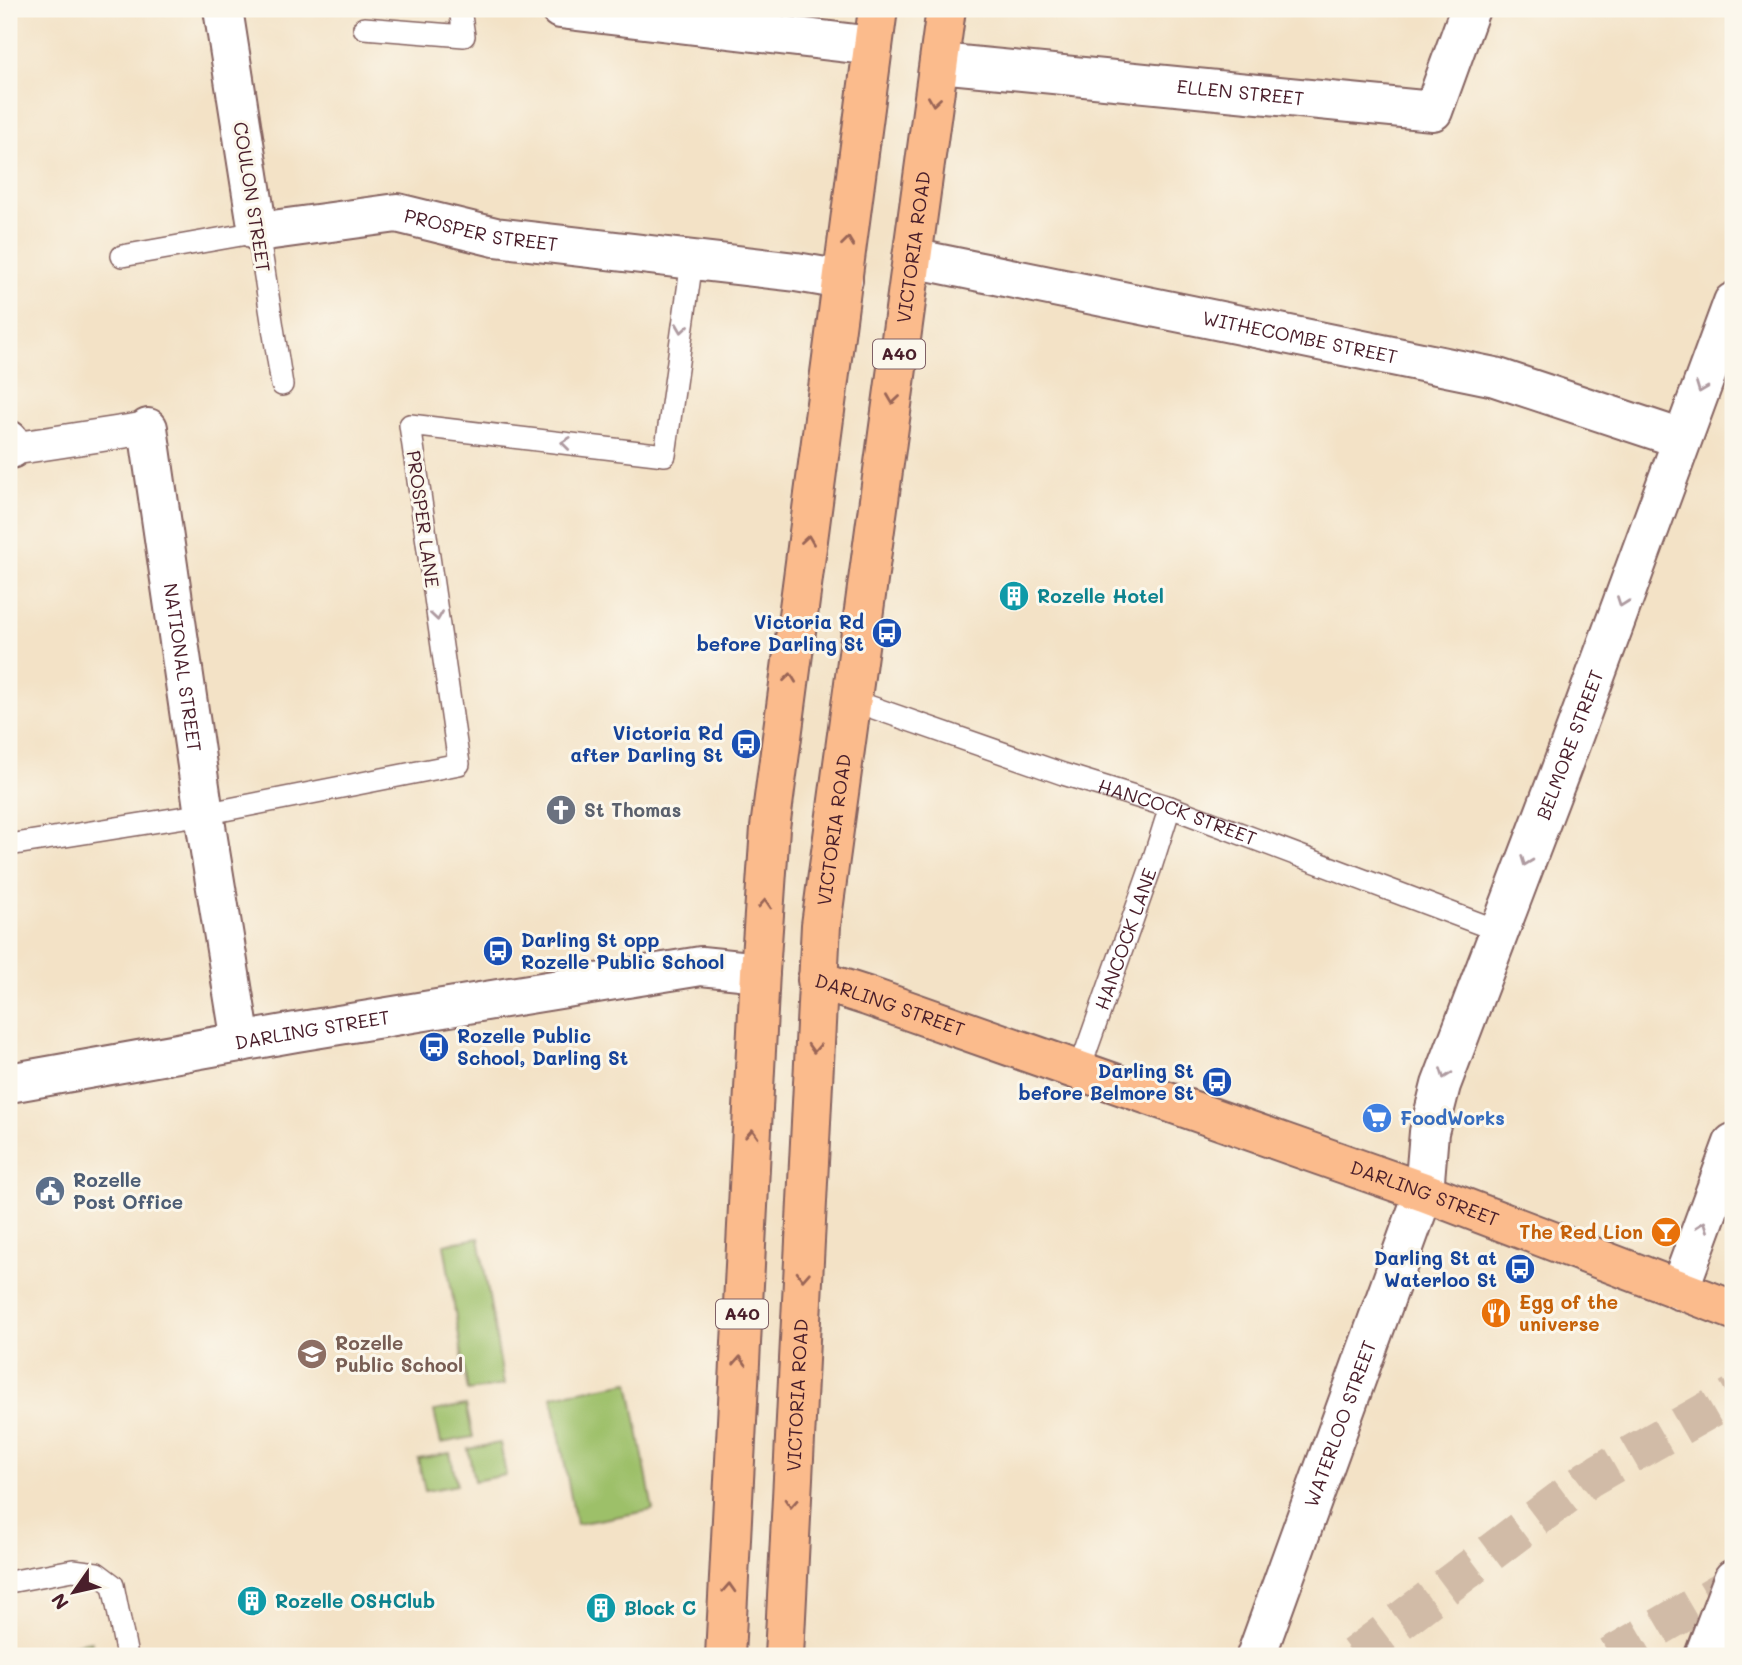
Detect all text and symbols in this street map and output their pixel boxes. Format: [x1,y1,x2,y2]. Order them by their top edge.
street label: ELLEN STREET [1176,73,1305,110]
one-way arrow [926,95,941,107]
street label: COULON STREET [228,120,277,274]
street label: VICTORIA ROAD [890,170,936,325]
street label: PROSPER STREET [402,202,559,256]
one-way arrow [840,236,855,247]
street label: WITHECOMBE STREET [1200,305,1400,369]
one-way arrow [675,322,690,334]
road number: A40 [873,340,925,368]
one-way arrow [1695,382,1709,394]
one-way arrow [885,393,900,405]
one-way arrow [560,436,572,451]
street label: PROSPER LANE [401,449,446,589]
one-way arrow [800,534,815,546]
building icon: Rozelle Hotel [997,579,1031,613]
street label: NATIONAL STREET [159,581,208,753]
place label: Rozelle Hotel [1037,583,1164,608]
one-way arrow [1616,595,1630,607]
place label: Victoria Rd before Darling St [697,609,864,656]
one-way arrow [430,610,445,622]
bus stop icon: Victoria Rd before Darling St [870,616,904,650]
street label: BELMORE STREET [1530,666,1609,823]
one-way arrow [782,672,797,684]
place label: Victoria Rd after Darling St [571,720,723,767]
bus stop icon: Victoria Rd after Darling St [729,727,763,761]
street label: VICTORIA ROAD [811,752,856,907]
street label: HANCOCK STREET [1095,773,1260,851]
church icon: St Thomas [544,793,578,827]
place label: St Thomas [584,797,681,822]
one-way arrow [1520,854,1534,866]
street label: HANCOCK LANE [1089,864,1162,1013]
one-way arrow [757,899,772,910]
place label: Darling St opp Rozelle Public School [521,927,724,974]
bus stop icon: Darling St opp Rozelle Public School [481,934,515,968]
street label: DARLING STREET [812,967,968,1041]
street label: DARLING STREET [233,1004,392,1055]
place label: Rozelle Public School, Darling St [457,1023,628,1070]
bus stop icon: Rozelle Public School, Darling St [417,1030,451,1064]
one-way arrow [806,1043,821,1054]
place label: Darling St before Belmore St [1019,1058,1194,1105]
bus stop icon: Darling St before Belmore St [1200,1065,1234,1099]
one-way arrow [1439,1067,1453,1079]
supermarket icon: FoodWorks [1360,1101,1394,1135]
place label: FoodWorks [1400,1105,1505,1130]
one-way arrow [744,1128,759,1139]
street label: DARLING STREET [1347,1154,1503,1232]
place label: Rozelle Post Office [73,1167,183,1214]
public building icon: Rozelle Post Office [33,1174,67,1208]
bar icon: The Red Lion [1649,1215,1683,1249]
place label: The Red Lion [1519,1219,1643,1244]
one-way arrow [1694,1221,1708,1233]
place label: Darling St at Waterloo St [1374,1245,1497,1292]
bus stop icon: Darling St at Waterloo St [1503,1252,1537,1286]
one-way arrow [795,1270,810,1281]
place label: Egg of the universe [1519,1289,1618,1336]
restaurant icon: Egg of the universe [1479,1296,1513,1330]
road number: A40 [716,1300,768,1329]
street label: VICTORIA ROAD [780,1318,813,1472]
place label: Rozelle Public School [335,1330,463,1377]
school or university icon: Rozelle Public School [295,1337,329,1371]
street label: WATERLOO STREET [1298,1337,1381,1510]
one-way arrow [732,1355,747,1366]
one-way arrow [784,1498,799,1509]
north arrow [38,1556,108,1626]
one-way arrow [721,1582,736,1593]
building icon: Rozelle OSHClub [235,1584,269,1618]
place label: Rozelle OSHClub [275,1588,435,1613]
text: N [45,1589,74,1615]
building icon: Block C [584,1591,618,1625]
place label: Block C [624,1595,696,1620]

